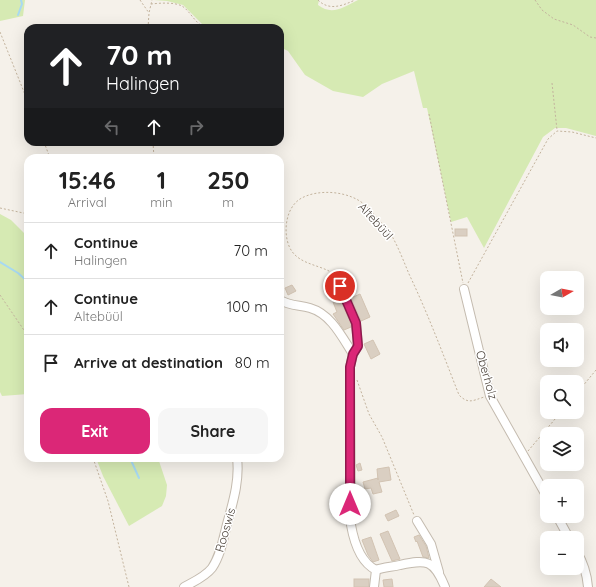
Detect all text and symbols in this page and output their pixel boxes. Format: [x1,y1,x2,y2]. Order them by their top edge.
text: 70 m [106,37,172,72]
icon: ahead [40,40,92,92]
text: Halingen [106,72,180,95]
icon: left [101,116,123,138]
icon: ahead [143,116,165,138]
icon: right [185,116,207,138]
text: 15:46 [59,165,116,195]
text: 1 [157,165,166,195]
text: 250 [207,165,249,195]
text: Arrival [68,194,107,210]
text: min [150,194,173,210]
text: m [222,194,234,210]
street label: Altebüül [355,199,397,243]
text: Continue [74,233,138,252]
icon: ahead [40,240,62,262]
text: 70 m [234,241,268,260]
text: Halingen [74,252,127,268]
pin [323,269,357,303]
north arrow [540,271,584,315]
map controls [540,271,584,575]
icon: arrive [329,275,351,297]
text: Continue [74,289,138,308]
icon: ahead [40,296,62,318]
text: 100 m [227,297,268,316]
text: Altebüül [74,308,123,324]
button: sound [540,323,584,367]
street label: Oberholz [473,349,501,402]
icon: arrive [40,352,62,374]
text: Arrive at destination [74,353,223,372]
text: 80 m [235,353,270,372]
button: search [540,375,584,419]
button: Exit [40,408,150,454]
button: Share [158,408,268,454]
button: layers [540,427,584,471]
button: + [540,479,584,523]
position arrow [329,483,371,525]
street label: Rooswis [212,506,239,554]
button: − [540,531,584,575]

